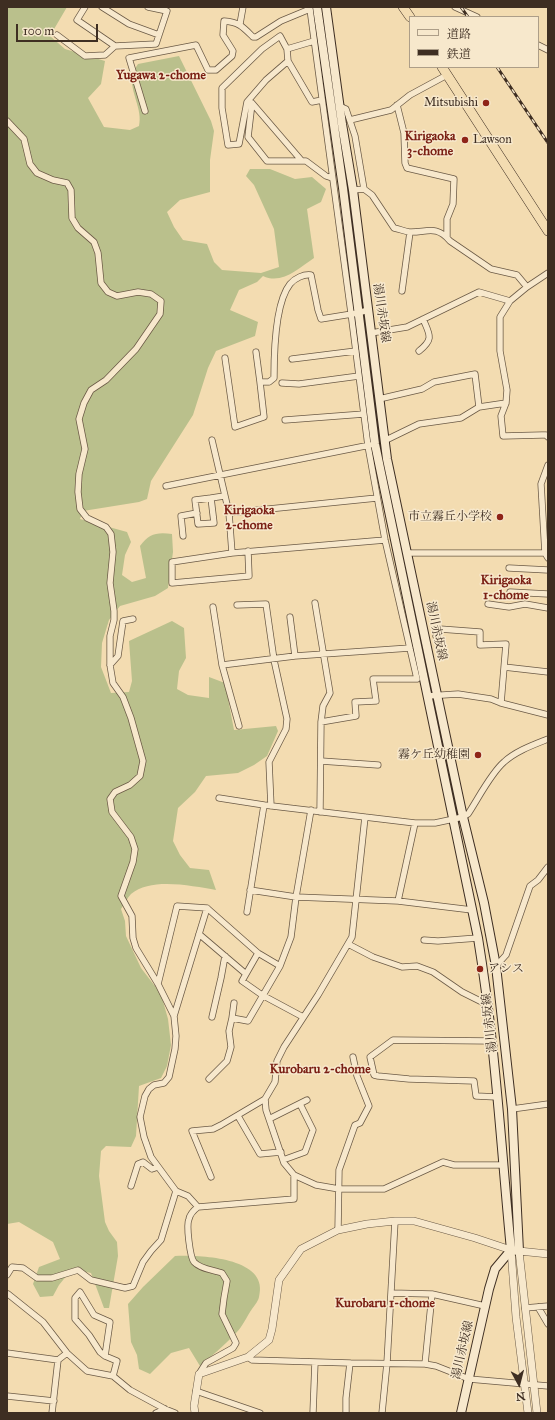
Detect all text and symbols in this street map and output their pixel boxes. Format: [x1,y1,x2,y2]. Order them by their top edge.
scale bar [18,16,100,42]
legend [409,16,539,68]
text: 100 m [23,24,54,38]
text: 道路 [447,27,471,41]
text: 鉄道 [447,47,471,61]
district label: Yugawa 2-chome [116,68,206,84]
place label: Mitsubishi [424,96,478,110]
marker: Mitsubishi [481,98,491,108]
district label: Kirigaoka 3-chome [405,129,455,160]
place label: Lawson [473,133,512,147]
marker: Lawson [460,135,470,145]
street label: 湯川赤坂線 [370,282,392,344]
district label: Kirigaoka 2-chome [224,503,274,534]
place label: 市立霧丘小学校 [408,510,492,524]
marker: 市立霧丘小学校 [495,512,505,522]
district label: Kirigaoka 1-chome [481,573,531,604]
street label: 湯川赤坂線 [423,600,449,662]
place label: 霧ケ丘幼稚園 [398,748,470,762]
marker: 霧ケ丘幼稚園 [473,750,483,760]
place label: アシス [488,962,524,976]
marker: アシス [475,964,485,974]
street label: 湯川赤坂線 [480,992,500,1054]
district label: Kurobaru 2-chome [269,1062,371,1078]
district label: Kurobaru 1-chome [335,1296,435,1312]
street label: 湯川赤坂線 [449,1319,477,1381]
north arrow [499,1364,539,1404]
text: N [515,1389,526,1403]

